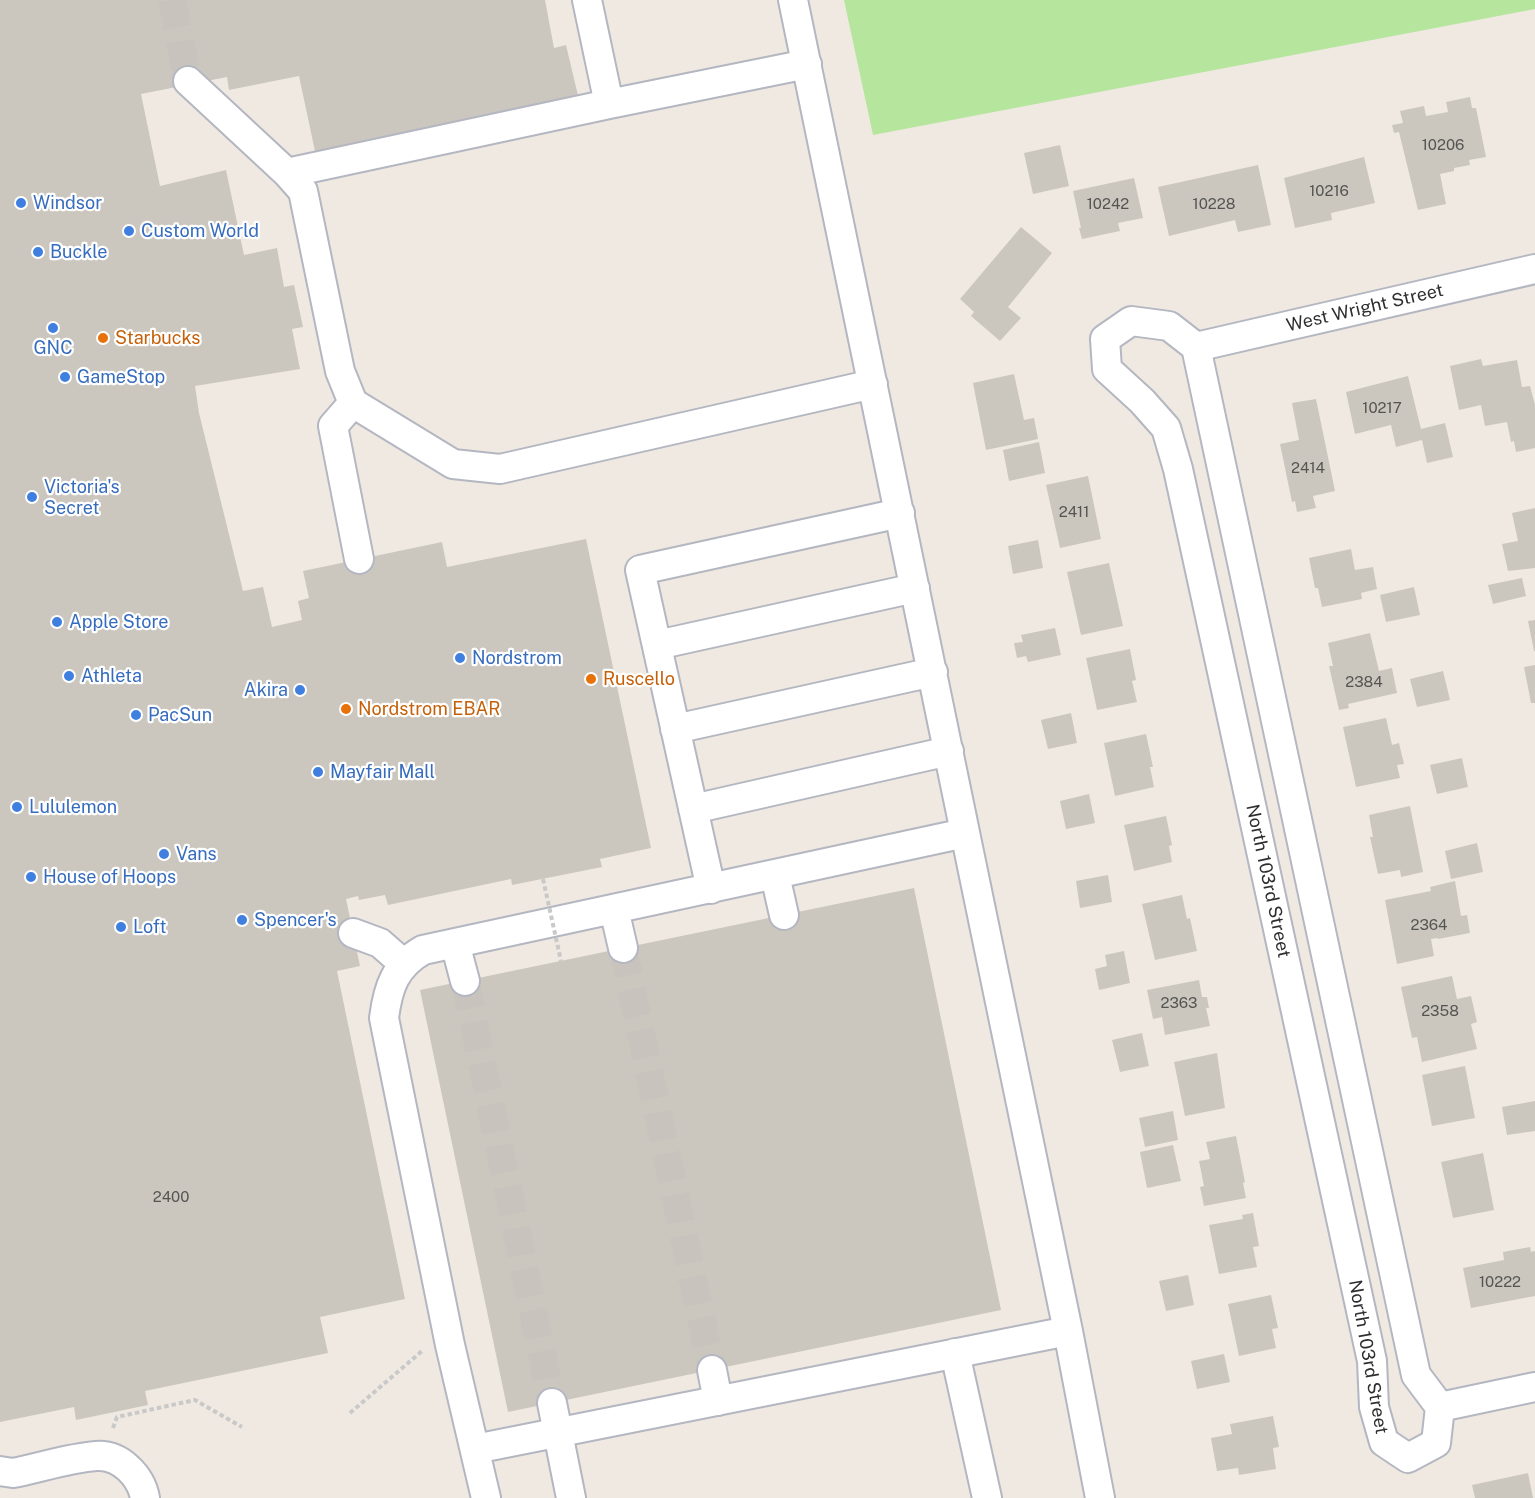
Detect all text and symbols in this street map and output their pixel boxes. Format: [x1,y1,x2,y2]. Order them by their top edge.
house number: 10206 [1422,136,1464,154]
house number: 10216 [1309,182,1349,200]
place label: Windsor [33,192,102,214]
house number: 10242 [1087,195,1129,213]
house number: 10228 [1193,195,1235,213]
marker: Windsor [14,196,28,210]
place label: Custom World [141,220,259,242]
marker: Custom World [122,224,136,238]
place label: Buckle [50,241,107,263]
marker: Buckle [31,245,45,259]
street label: West Wright Street [1284,279,1446,337]
marker: GNC [46,321,60,335]
place label: Starbucks [115,327,200,349]
marker: Starbucks [96,331,110,345]
place label: GNC [33,337,73,359]
place label: GameStop [77,366,165,388]
marker: GameStop [58,370,72,384]
house number: 10217 [1362,399,1402,417]
house number: 2414 [1291,459,1325,477]
place label: Victoria's Secret [44,476,120,518]
marker: Victoria's Secret [25,490,39,504]
house number: 2411 [1059,503,1089,521]
place label: Apple Store [69,611,169,633]
marker: Apple Store [50,615,64,629]
place label: Nordstrom [472,647,562,669]
marker: Nordstrom [453,651,467,665]
place label: Athleta [81,665,142,687]
place label: Ruscello [603,668,675,690]
marker: Athleta [62,669,76,683]
marker: Ruscello [584,672,598,686]
house number: 2384 [1345,673,1383,691]
place label: Akira [244,679,288,701]
marker: Akira [293,683,307,697]
place label: Nordstrom EBAR [358,698,500,720]
marker: Nordstrom EBAR [339,702,353,716]
place label: PacSun [148,704,212,726]
marker: PacSun [129,708,143,722]
place label: Mayfair Mall [330,761,435,783]
marker: Mayfair Mall [311,765,325,779]
place label: Lululemon [29,796,117,818]
marker: Lululemon [10,800,24,814]
street label: North 103rd Street [1241,802,1295,960]
place label: Vans [176,843,217,865]
marker: Vans [157,847,171,861]
place label: House of Hoops [43,866,176,888]
marker: House of Hoops [24,870,38,884]
place label: Spencer's [254,909,337,931]
marker: Spencer's [235,913,249,927]
place label: Loft [133,916,166,938]
house number: 2364 [1410,916,1448,934]
marker: Loft [114,920,128,934]
house number: 2363 [1161,994,1197,1012]
house number: 2358 [1421,1002,1459,1020]
house number: 2400 [153,1188,189,1206]
house number: 10222 [1479,1273,1521,1291]
street label: North 103rd Street [1344,1278,1392,1436]

